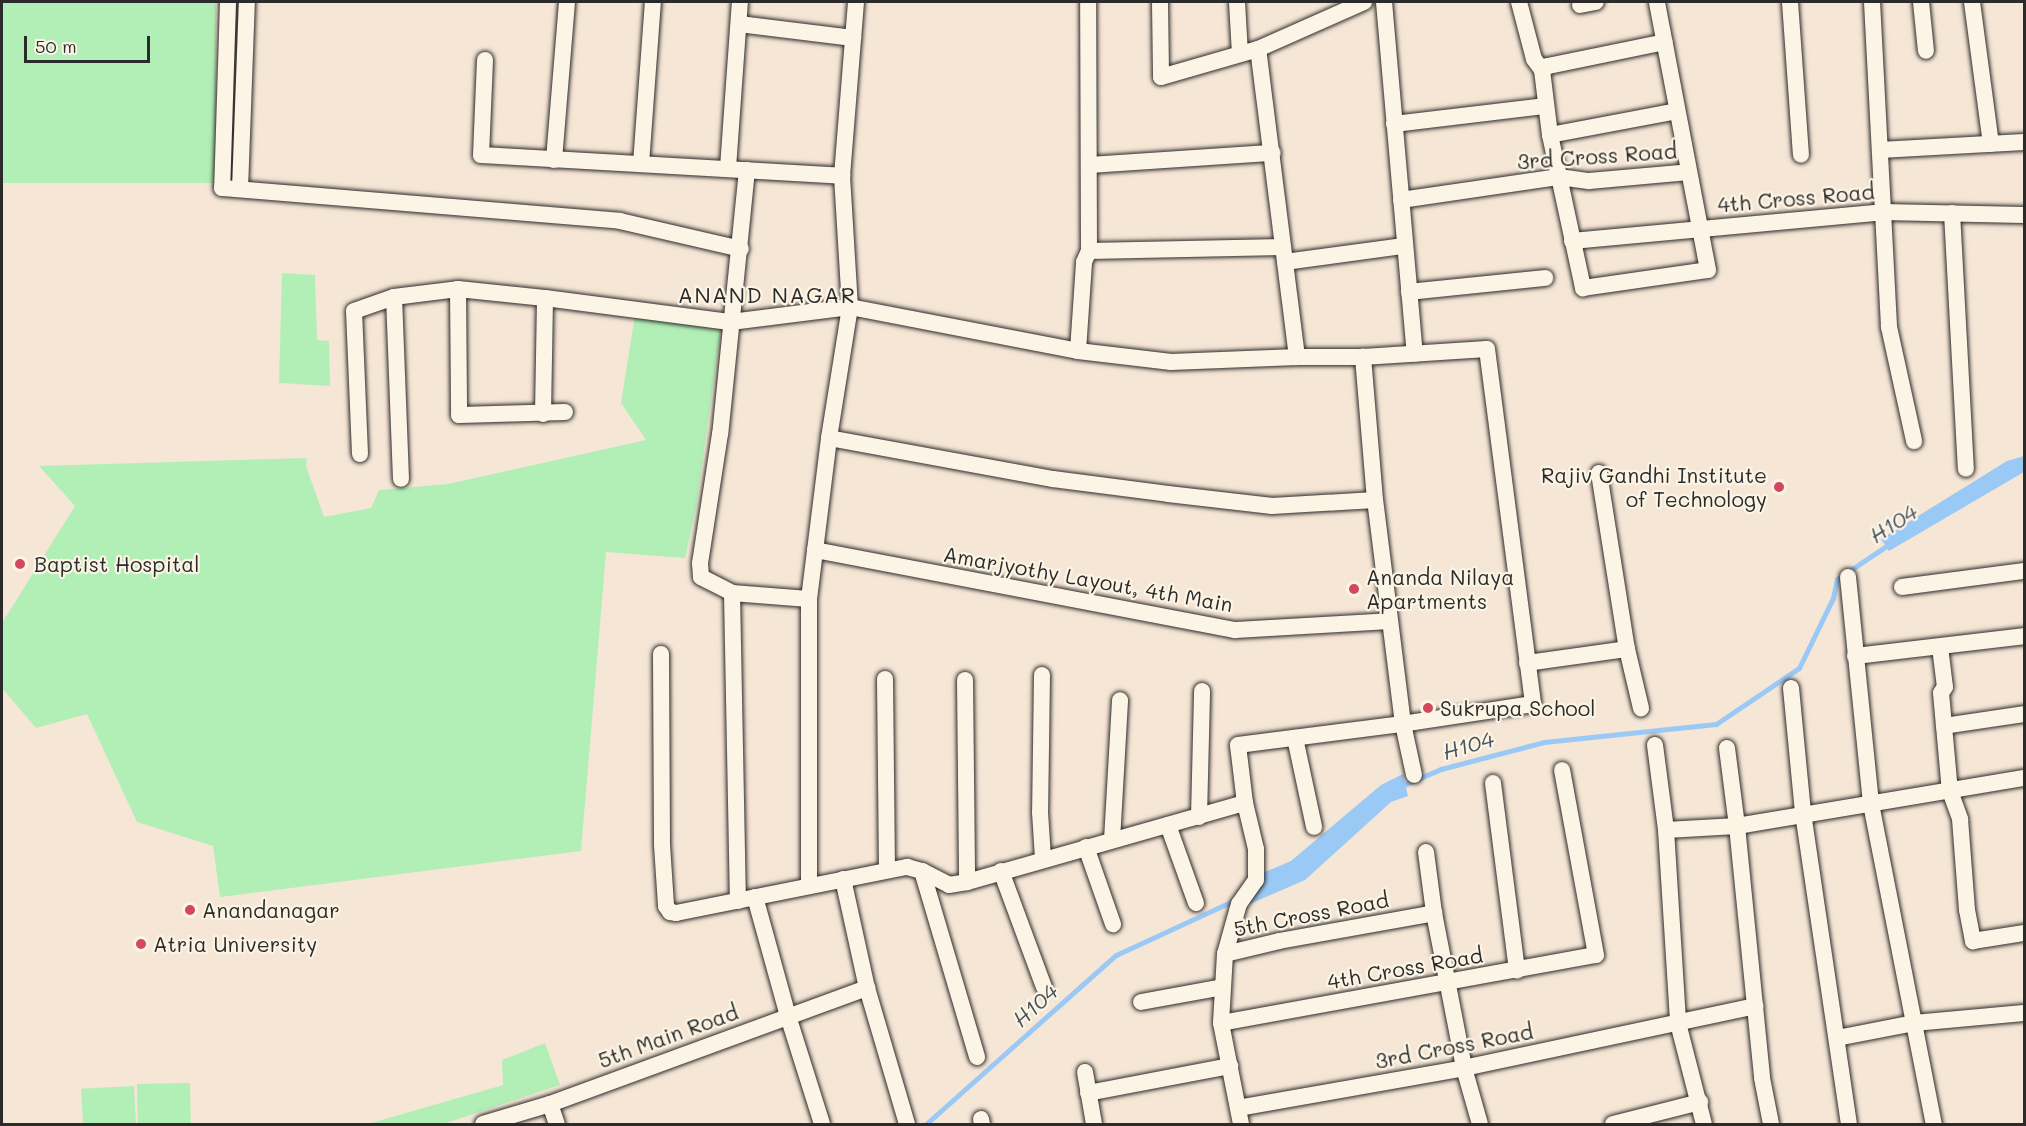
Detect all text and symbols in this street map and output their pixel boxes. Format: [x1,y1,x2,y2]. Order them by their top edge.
scale bar [27,24,153,62]
text: 50 m [35,34,77,58]
street label: 3rd Cross Road [1516,138,1678,174]
street label: 4th Cross Road [1716,179,1876,217]
district label: ANAND NAGAR [678,282,856,308]
place label: Rajiv Gandhi Institute of Technology [1541,462,1767,512]
marker: Rajiv Gandhi Institute of Technology [1772,480,1786,494]
water label: H104 [1864,498,1922,548]
street label: Amarjyothy Layout, 4th Main [941,541,1235,617]
place label: Baptist Hospital [34,551,200,577]
marker: Baptist Hospital [11,555,29,573]
place label: Ananda Nilaya Apartments [1366,564,1514,614]
marker: Ananda Nilaya Apartments [1347,582,1361,596]
place label: Sukrupa School [1440,695,1595,721]
marker: Sukrupa School [1421,701,1435,715]
water label: H104 [1439,725,1497,765]
street label: 5th Cross Road [1231,887,1391,941]
place label: Anandanagar [202,897,340,923]
marker: Anandanagar [183,903,197,917]
place label: Atria University [153,931,317,957]
marker: Atria University [134,937,148,951]
street label: 4th Cross Road [1325,942,1485,994]
water label: H104 [1007,978,1063,1032]
street label: 5th Main Road [595,999,741,1073]
street label: 3rd Cross Road [1373,1018,1535,1074]

